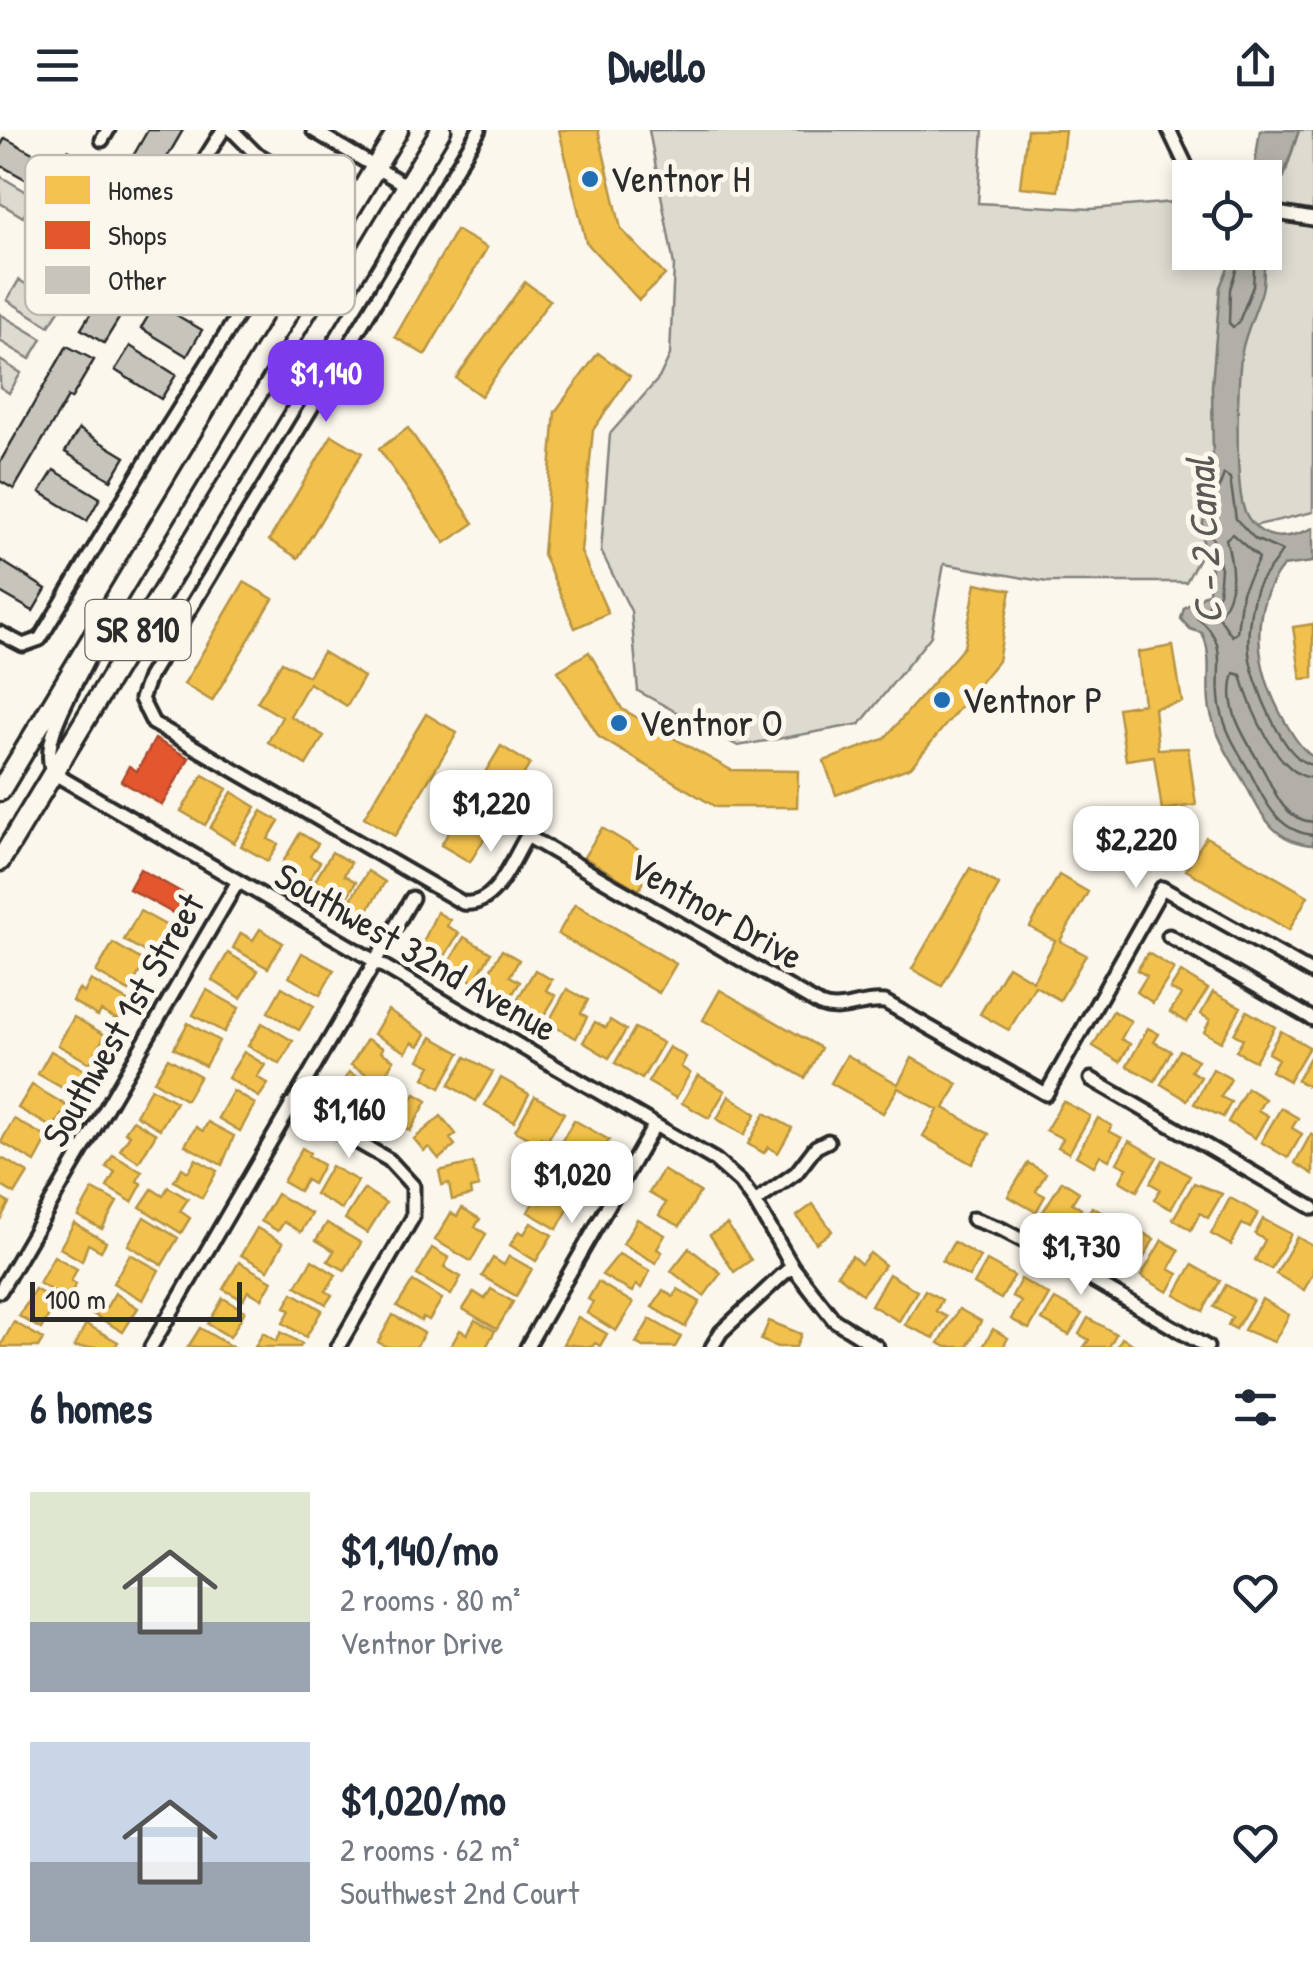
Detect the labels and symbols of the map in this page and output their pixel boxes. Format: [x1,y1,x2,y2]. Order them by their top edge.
place label: Ventnor H [610,152,750,204]
legend [25,155,355,315]
marker: Ventnor H [579,168,601,190]
text: Homes [108,171,173,209]
text: Shops [108,216,167,254]
text: Other [108,261,167,299]
pin: $1,140 [245,340,407,425]
water label: C - 2 Canal [1172,454,1234,626]
road number: SR 810 [86,600,190,660]
place label: Ventnor P [962,673,1103,725]
marker: Ventnor P [931,689,953,711]
place label: Ventnor O [639,696,783,748]
marker: Ventnor O [608,712,630,734]
pin: $1,220 [410,770,572,855]
pin: $2,220 [1055,806,1217,891]
street label: Ventnor Drive [619,839,814,981]
street label: Southwest 32nd Avenue [266,849,567,1053]
street label: Southwest 1st Street [28,882,216,1156]
pin: $1,160 [268,1076,430,1161]
pin: $1,020 [491,1141,653,1226]
pin: $1,730 [1000,1213,1162,1298]
scale bar [30,1277,242,1322]

